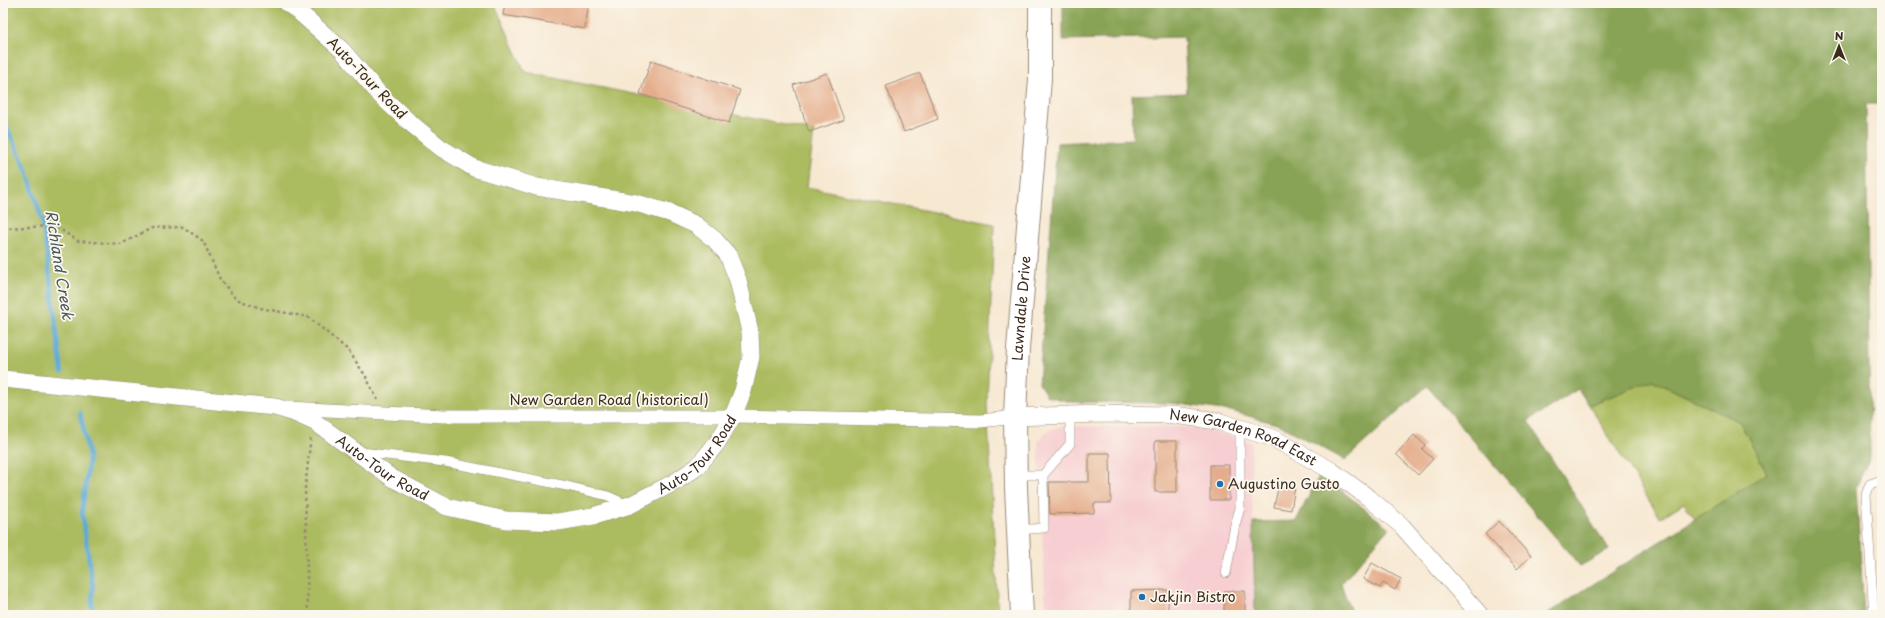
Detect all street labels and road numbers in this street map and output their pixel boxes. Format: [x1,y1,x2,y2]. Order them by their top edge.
street label: Auto-Tour Road [323,32,412,123]
street label: Lawndale Drive [1006,255,1036,361]
street label: New Garden Road (historical) [509,389,709,410]
street label: New Garden Road East [1168,403,1321,471]
street label: Auto-Tour Road [654,411,741,499]
street label: Auto-Tour Road [332,430,433,506]

